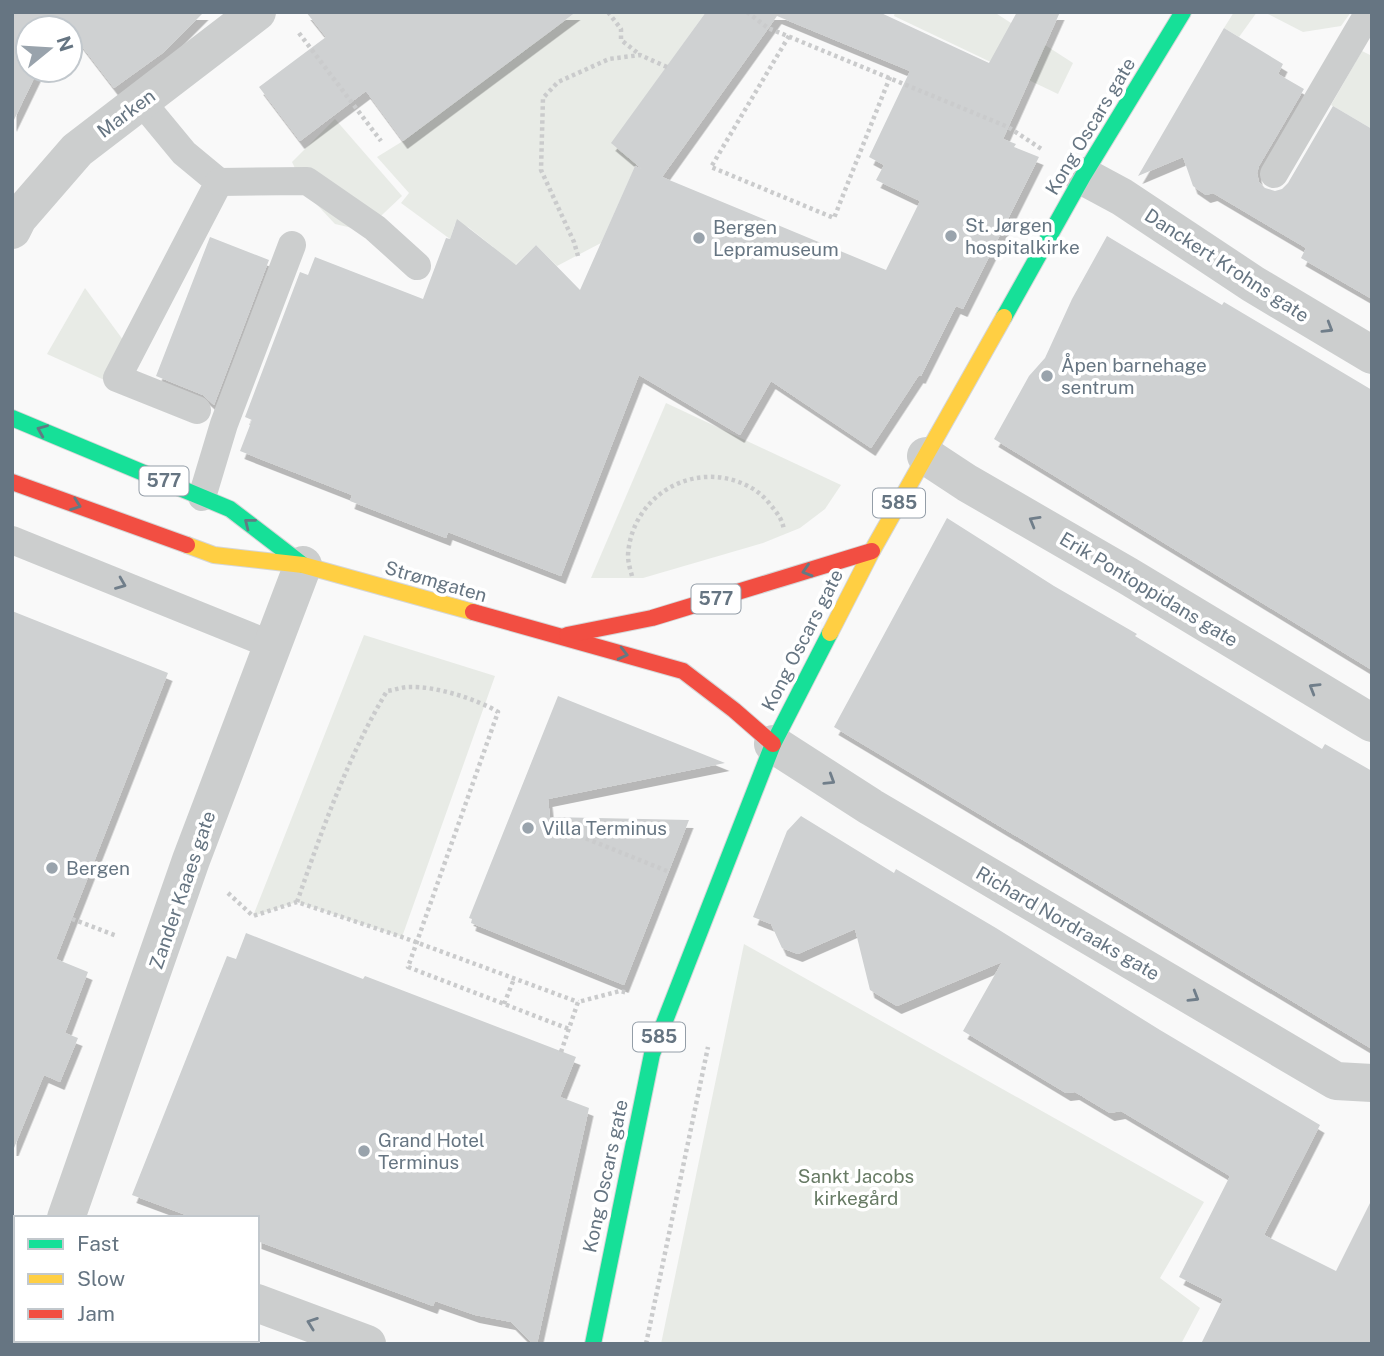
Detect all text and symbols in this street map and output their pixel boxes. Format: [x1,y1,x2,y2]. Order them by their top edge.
north arrow [14,14,84,84]
text: N [52,33,78,54]
street label: Kong Oscars gate [1040,54,1140,198]
street label: Marken [93,84,159,142]
street label: Danckert Krohns gate [1141,204,1313,326]
place label: St. Jørgen hospitalkirke [965,214,1080,258]
place label: Bergen Lepramuseum [713,216,839,260]
marker: St. Jørgen hospitalkirke [943,228,959,244]
marker: Bergen Lepramuseum [691,230,707,246]
one-way arrow [1320,320,1333,333]
place label: Åpen barnehage sentrum [1061,353,1207,398]
marker: Åpen barnehage sentrum [1039,368,1055,384]
one-way arrow [37,424,49,438]
road number: 577 [140,466,188,495]
road number: 585 [873,489,925,518]
one-way arrow [70,497,82,511]
one-way arrow [1029,516,1042,529]
one-way arrow [244,519,256,532]
street label: Erik Pontoppidans gate [1056,527,1242,651]
street label: Strømgaten [382,556,490,606]
one-way arrow [801,563,813,577]
street label: Kong Oscars gate [757,566,847,714]
one-way arrow [114,576,126,590]
road number: 577 [692,584,740,614]
one-way arrow [617,646,629,660]
one-way arrow [1308,683,1321,696]
one-way arrow [822,772,835,785]
street label: Zander Kaaes gate [145,808,219,972]
place label: Villa Terminus [542,817,667,839]
marker: Villa Terminus [520,820,536,836]
place label: Bergen [66,857,130,879]
marker: Bergen [44,860,60,876]
street label: Richard Nordraaks gate [972,861,1164,985]
one-way arrow [1187,988,1200,1001]
road number: 585 [633,1022,685,1052]
street label: Kong Oscars gate [578,1098,632,1254]
place label: Grand Hotel Terminus [378,1129,485,1173]
marker: Grand Hotel Terminus [356,1143,372,1159]
park label: Sankt Jacobs kirkegård [798,1165,914,1209]
legend [14,1216,259,1342]
text: Fast [77,1231,119,1256]
text: Slow [77,1266,125,1291]
text: Jam [77,1301,115,1326]
one-way arrow [306,1318,318,1332]

